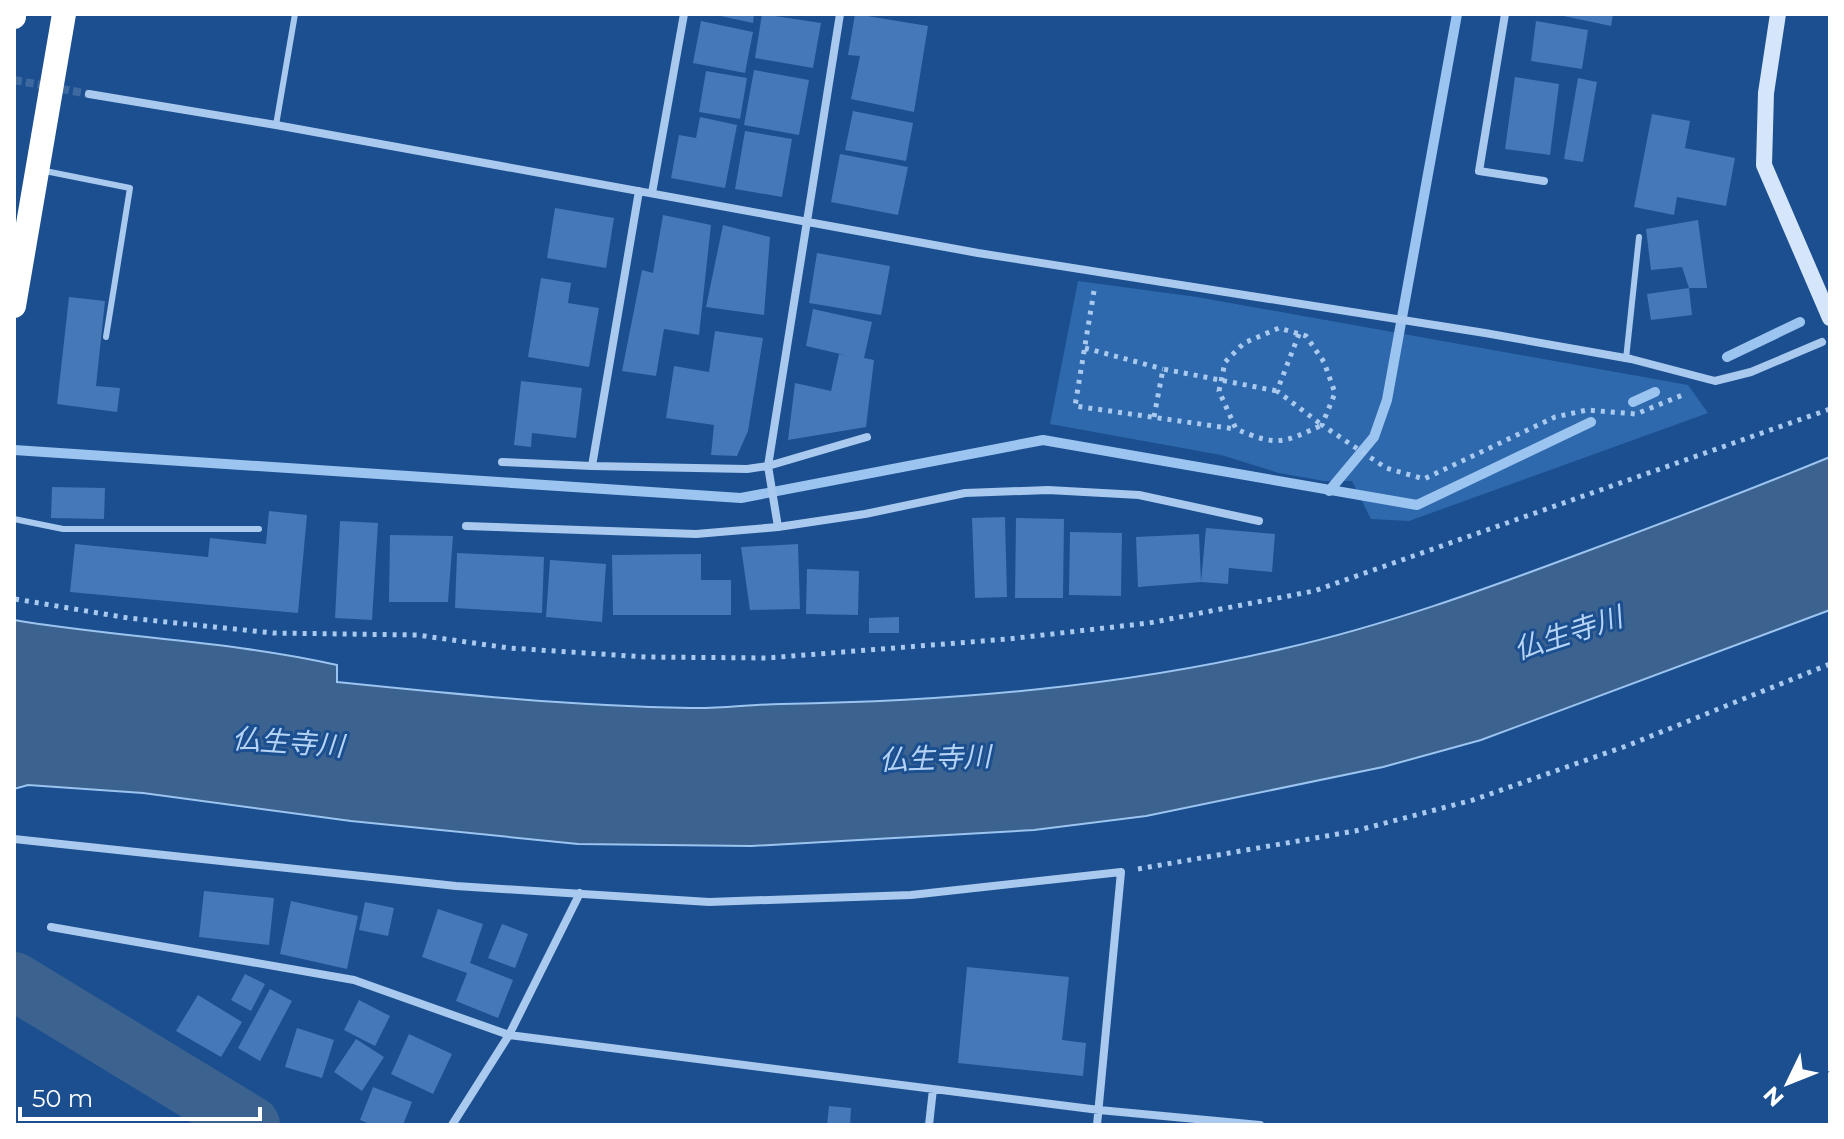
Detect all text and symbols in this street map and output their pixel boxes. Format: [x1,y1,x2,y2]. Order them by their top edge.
water label: 仏生寺川 [1509,599,1629,666]
water label: 仏生寺川 [231,721,348,763]
water label: 仏生寺川 [878,739,995,777]
north arrow [1748,1043,1828,1123]
scale bar [20,1071,260,1121]
text: N [1758,1081,1790,1112]
text: 50 m [32,1084,93,1113]

